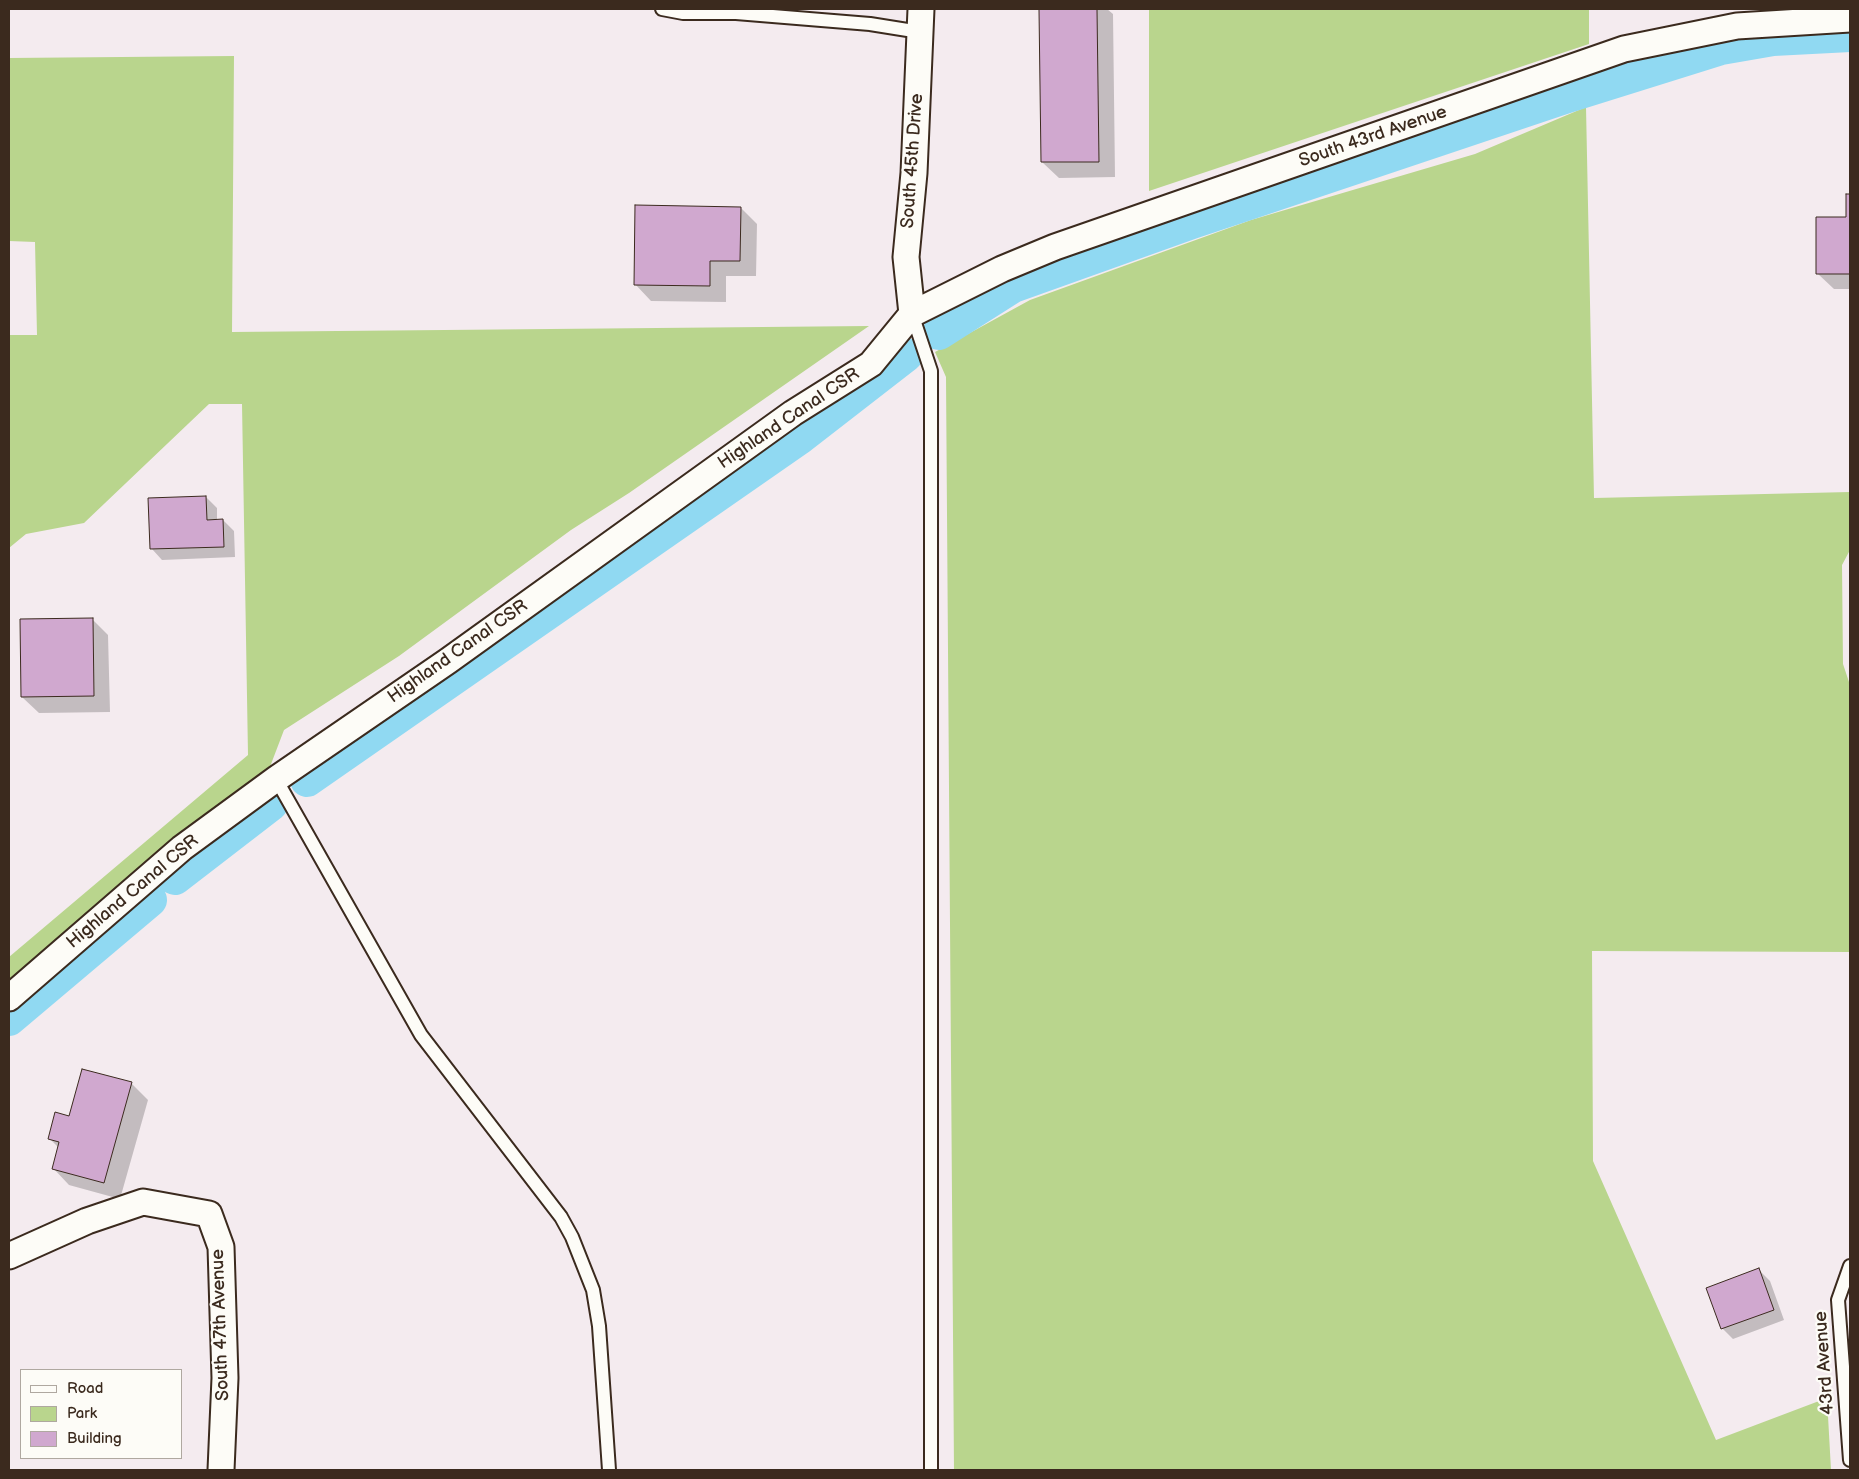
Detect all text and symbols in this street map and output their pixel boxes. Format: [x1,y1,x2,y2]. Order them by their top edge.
street label: South 45th Drive [898,93,928,229]
street label: South 43rd Avenue [1296,102,1450,172]
street label: Highland Canal CSR [714,364,864,474]
street label: Highland Canal CSR [384,596,532,708]
street label: Highland Canal CSR [63,830,203,954]
street label: South 47th Avenue [208,1249,234,1401]
street label: 43rd Avenue [1811,1310,1839,1416]
legend [20,1369,182,1459]
text: Road [67,1379,103,1398]
text: Park [67,1404,97,1423]
text: Building [67,1429,122,1448]

